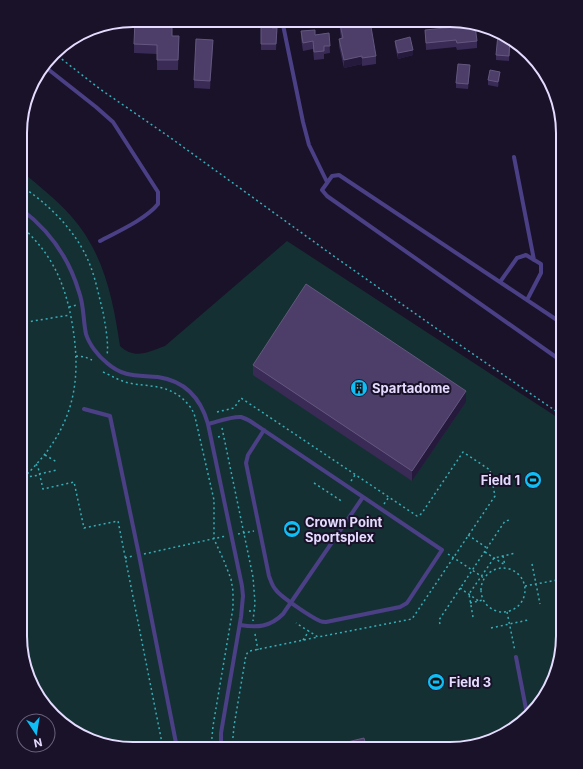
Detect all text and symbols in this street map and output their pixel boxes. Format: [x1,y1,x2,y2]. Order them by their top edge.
building icon: Spartadome [349,378,369,398]
place label: Spartadome [372,380,450,396]
sports icon: Field 1 [523,470,543,490]
place label: Field 1 [481,472,520,488]
place label: Crown Point Sportsplex [305,514,383,545]
sports icon: Crown Point Sportsplex [282,519,302,539]
sports icon: Field 3 [426,672,446,692]
place label: Field 3 [449,674,491,690]
north arrow [16,713,56,753]
text: N [33,735,44,751]

